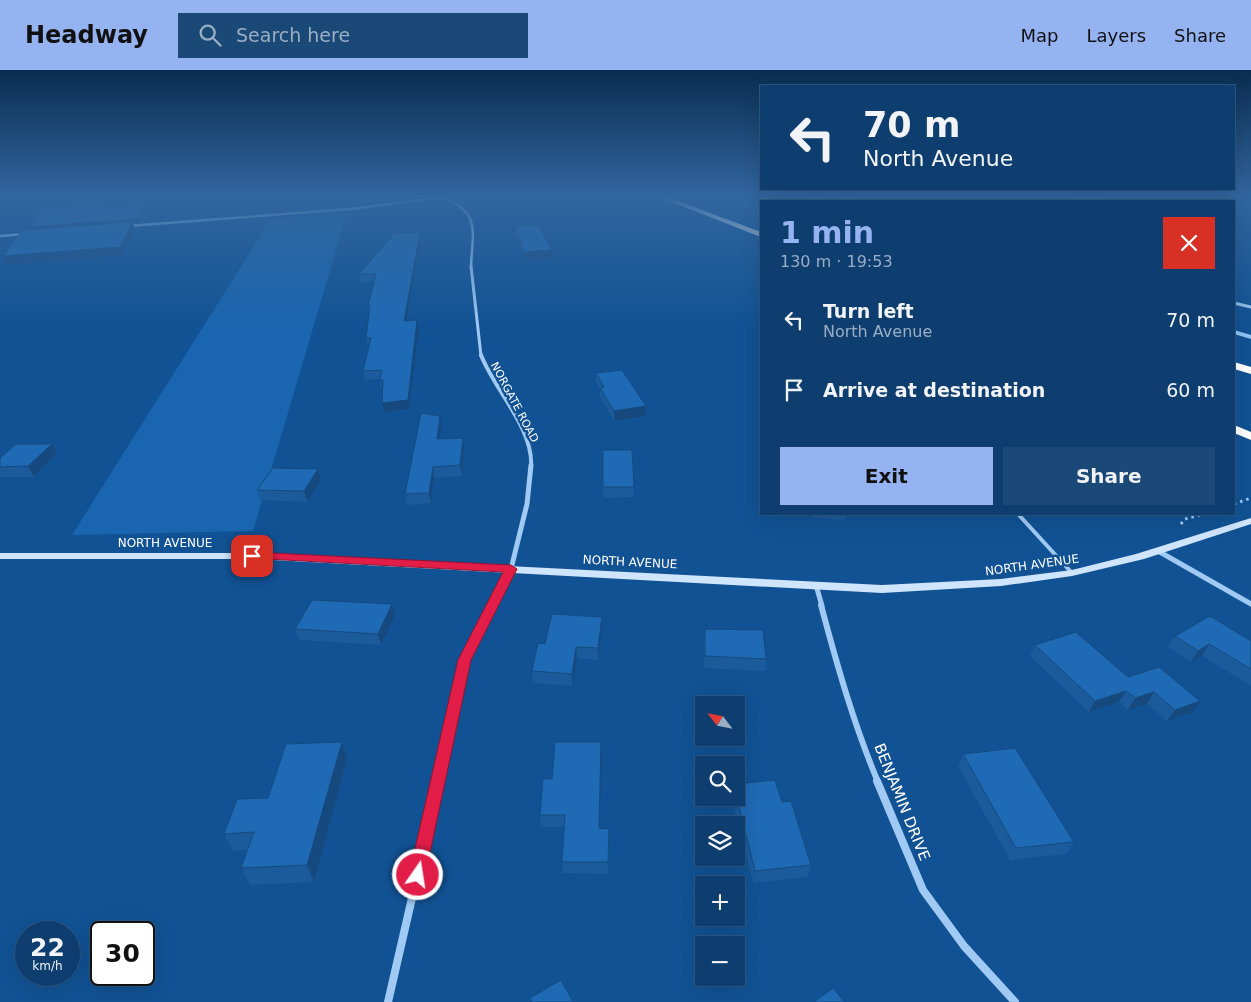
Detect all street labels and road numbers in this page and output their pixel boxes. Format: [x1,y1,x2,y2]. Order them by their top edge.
street label: NORGATE ROAD [488,360,541,445]
street label: NORTH AVENUE [118,536,212,550]
street label: NORTH AVENUE [984,551,1080,579]
street label: NORTH AVENUE [582,553,678,571]
street label: BENJAMIN DRIVE [870,741,934,863]

